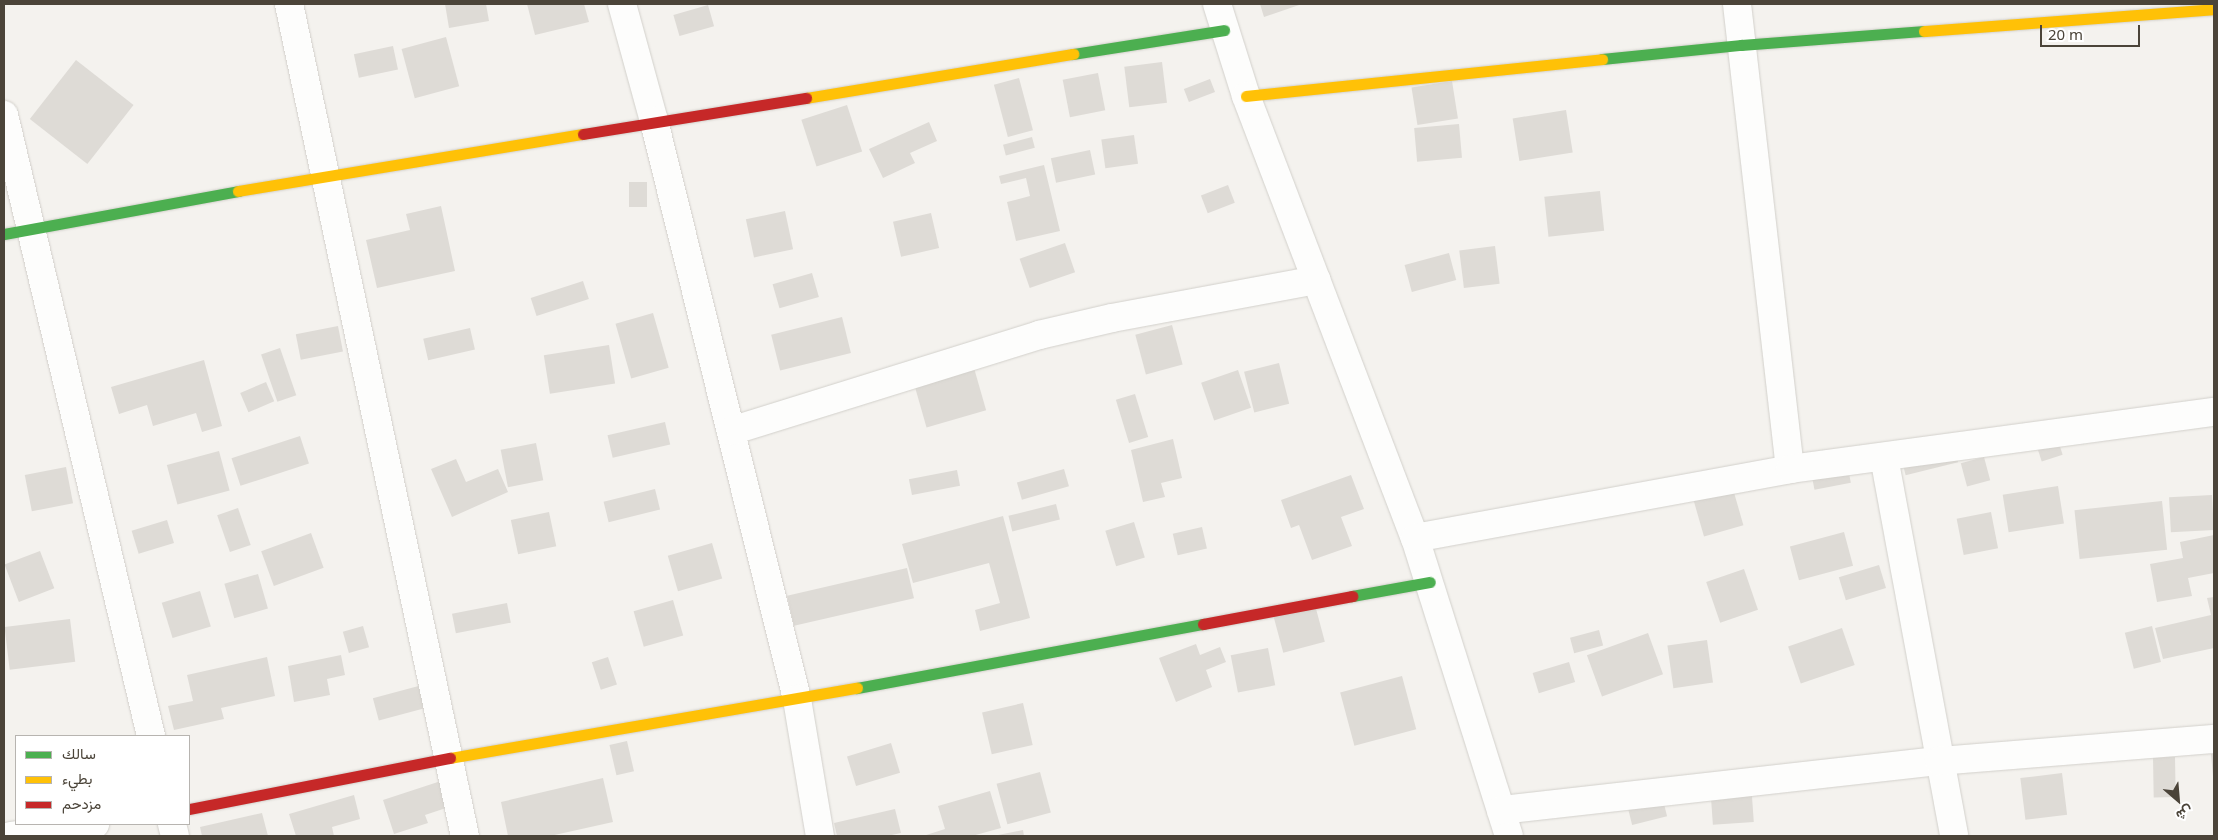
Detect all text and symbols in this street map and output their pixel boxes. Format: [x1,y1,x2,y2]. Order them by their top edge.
scale bar [2043,15,2143,47]
text: 20 m [2048,24,2083,44]
legend [15,735,190,825]
text: سالك [62,743,96,763]
text: بطيء [62,768,92,788]
north arrow [2153,775,2203,825]
text: مزدحم [62,793,101,813]
text: ش [2173,802,2197,826]

